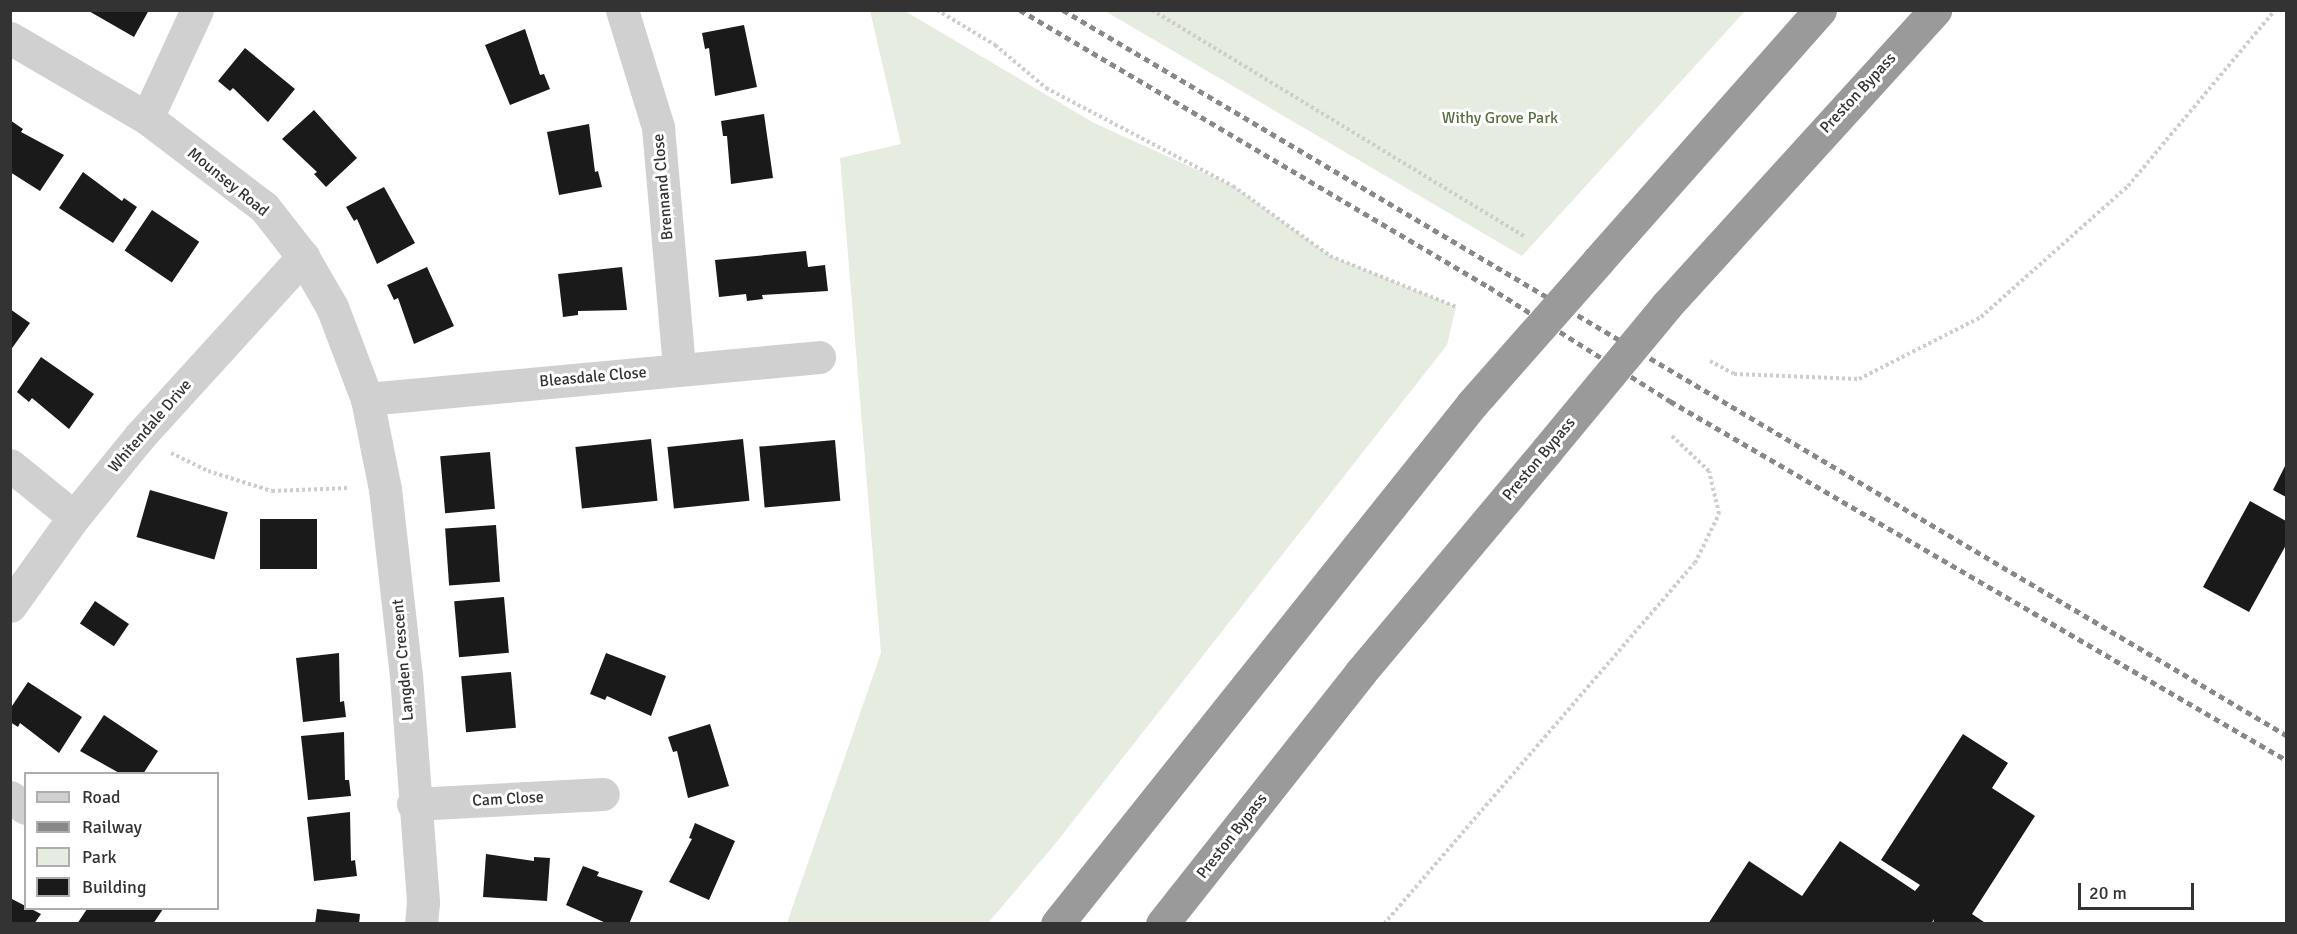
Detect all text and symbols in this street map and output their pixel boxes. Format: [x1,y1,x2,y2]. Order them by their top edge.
street label: Preston Bypass [1816,49,1900,137]
park label: Withy Grove Park [1442,108,1558,128]
street label: Brennand Close [649,133,677,241]
street label: Mounsey Road [184,143,272,221]
street label: Bleasdale Close [539,363,647,391]
street label: Whitendale Drive [104,375,196,477]
street label: Preston Bypass [1499,413,1579,505]
street label: Langden Crescent [388,598,418,722]
legend [24,772,219,910]
text: Road [82,786,121,808]
street label: Cam Close [472,788,544,810]
street label: Preston Bypass [1193,790,1271,882]
text: Railway [82,816,142,838]
text: Park [82,846,117,868]
scale bar [2081,871,2196,909]
text: Building [82,876,146,898]
text: 20 m [2089,882,2127,904]

